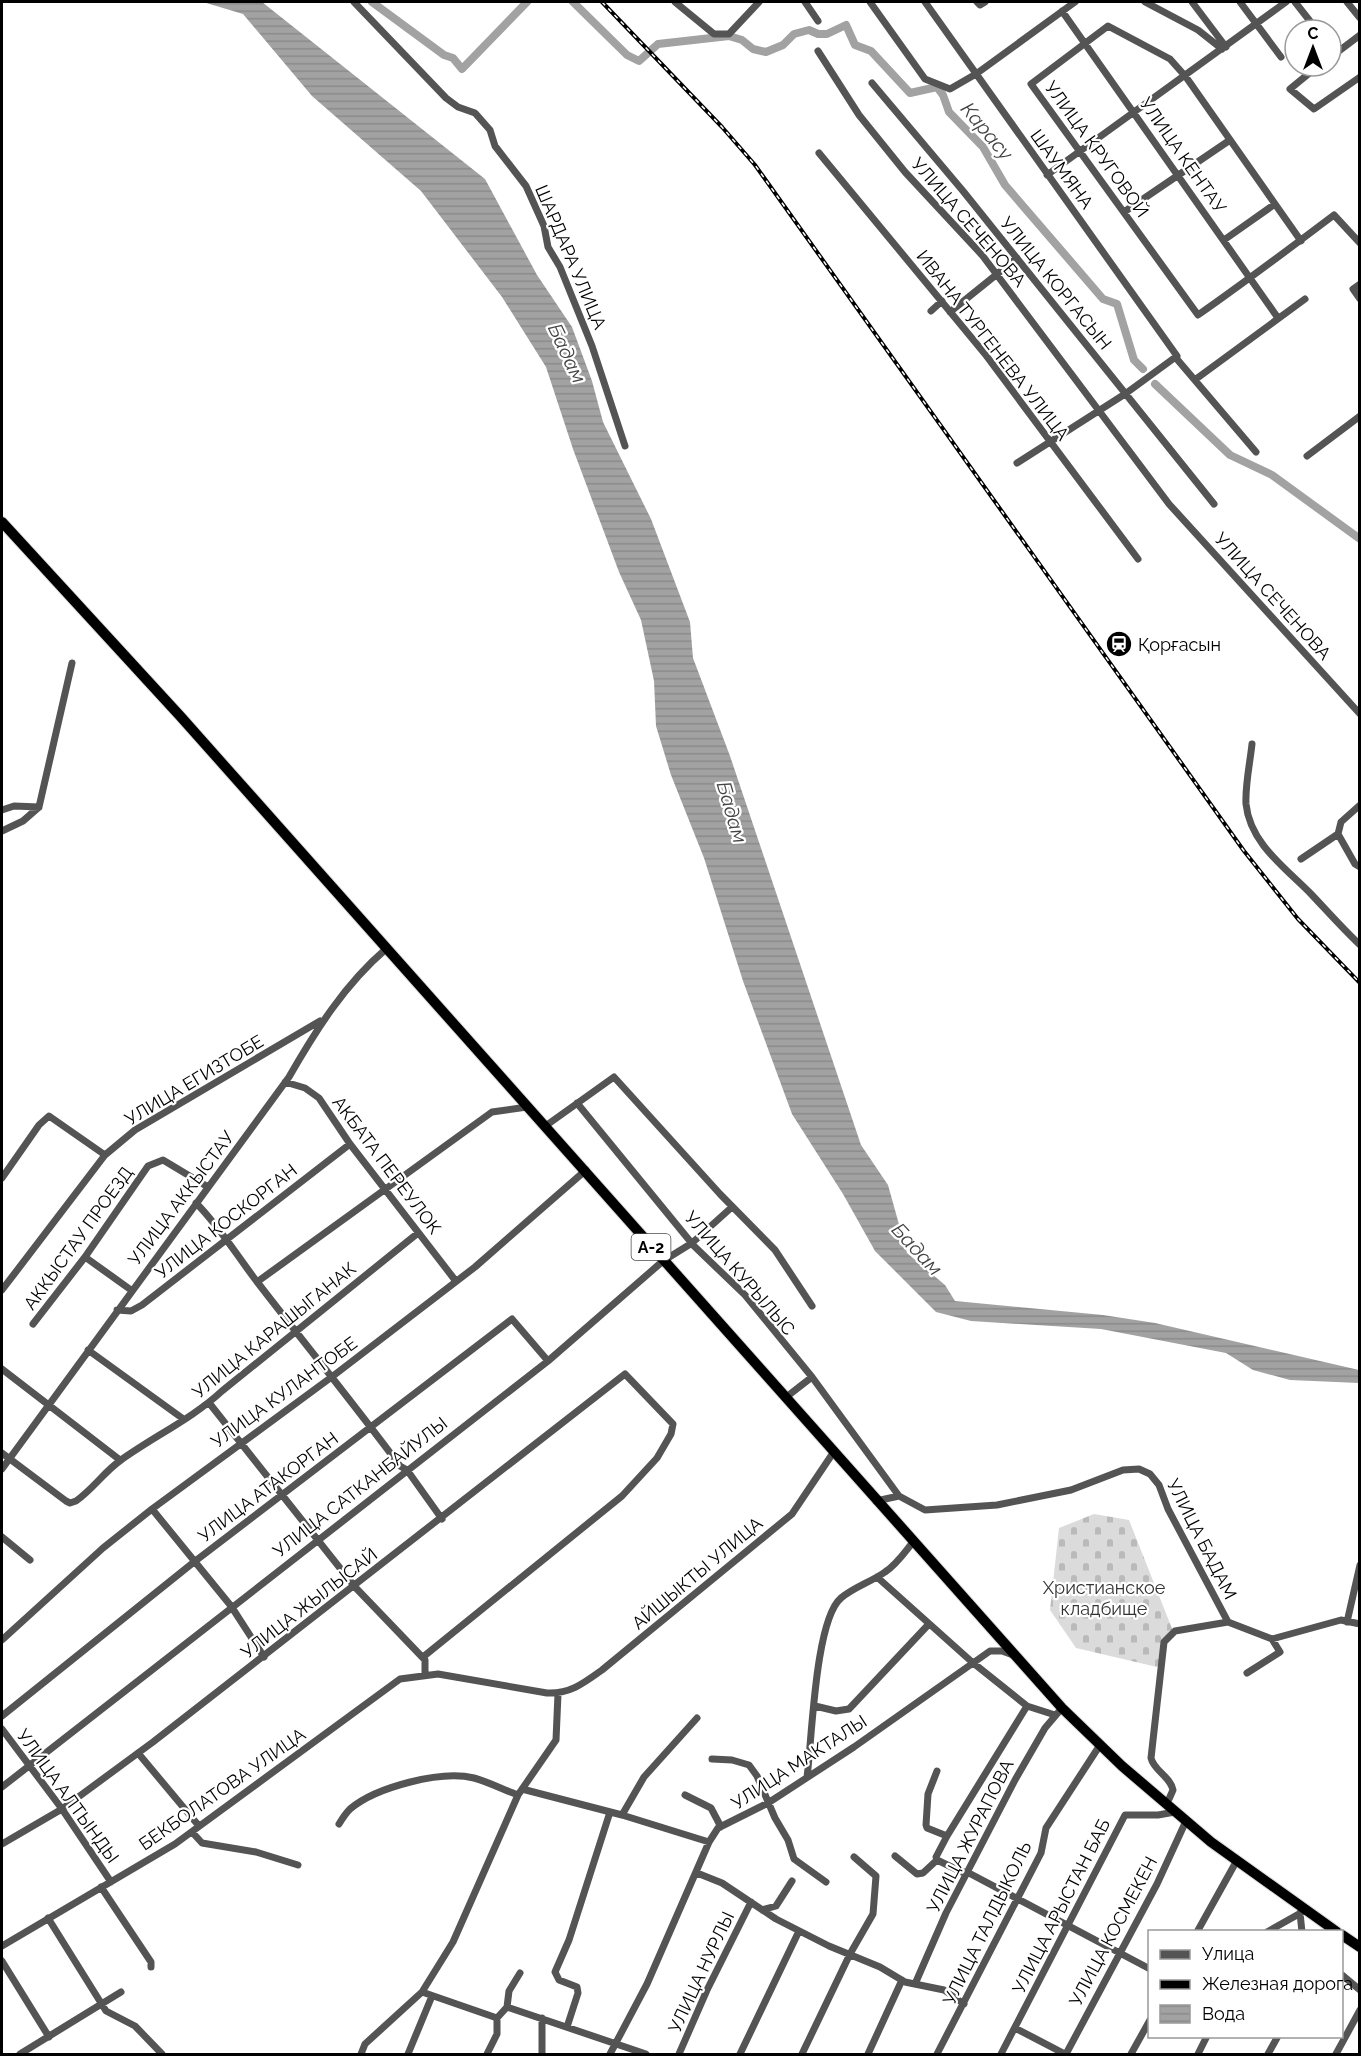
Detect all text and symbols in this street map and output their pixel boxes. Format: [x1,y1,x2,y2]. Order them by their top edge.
north arrow [1283,18,1343,78]
text: С [1308,24,1319,43]
street label: УЛИЦА КРУГОВОЙ [1041,77,1153,221]
street label: УЛИЦА КЕНТАУ [1135,93,1231,217]
water label: Карасу [956,97,1019,166]
street label: ШАУМЯНА [1026,125,1098,213]
street label: УЛИЦА СЕЧЕНОВА [907,153,1031,291]
street label: ШАРДАРА УЛИЦА [531,182,611,332]
street label: УЛИЦА КОРГАСЫН [996,212,1116,354]
street label: ИВАНА ТУРГЕНЕВА УЛИЦА [912,246,1074,444]
water label: Бадам [543,319,591,387]
street label: УЛИЦА СЕЧЕНОВА [1210,528,1336,664]
station icon: Қорғасын [1104,629,1134,659]
place label: Қорғасын [1138,634,1221,655]
water label: Бадам [712,778,752,846]
street label: УЛИЦА ЕГИЗТОБЕ [121,1030,267,1130]
street label: АКБАТА ПЕРЕУЛОК [328,1092,446,1238]
street label: УЛИЦА АККЫСТАУ [124,1126,239,1269]
street label: УЛИЦА КОСКОРГАН [151,1159,301,1283]
street label: АККЫСТАУ ПРОЕЗД [19,1162,137,1314]
street label: УЛИЦА КУРЫЛЫС [681,1207,799,1339]
water label: Бадам [887,1218,947,1280]
road number: A-2 [632,1234,670,1260]
street label: УЛИЦА КАРАШЫГАНАК [188,1258,360,1402]
street label: УЛИЦА КУЛАНТОБЕ [207,1332,361,1452]
street label: УЛИЦА САТКАНБАЙУЛЫ [269,1413,451,1561]
street label: УЛИЦА АТАКОРГАН [194,1428,342,1546]
street label: УЛИЦА БАДАМ [1163,1475,1241,1603]
street label: АЙШЫКТЫ УЛИЦА [628,1512,766,1634]
street label: УЛИЦА ЖЫЛЫСАЙ [237,1543,381,1663]
park label: Христианское кладбище [1043,1577,1166,1619]
street label: УЛИЦА МАКТАЛЫ [727,1710,871,1814]
street label: БЕКБОЛАТОВА УЛИЦА [135,1723,309,1855]
street label: УЛИЦА АЛТЫНДЫ [12,1725,124,1867]
street label: УЛИЦА ЖУРАПОВА [922,1756,1018,1916]
street label: УЛИЦА АРЫСТАН БАБ [1008,1815,1114,1997]
street label: УЛИЦА ТАЛДЫКОЛЬ [938,1838,1036,2008]
street label: УЛИЦА КОСМЕКЕН [1065,1853,1161,2009]
street label: УЛИЦА НУРЛЫ [664,1908,738,2036]
legend [1148,1930,1343,2038]
text: Улица [1202,1943,1254,1964]
text: Железная дорога [1202,1973,1353,1994]
text: Вода [1202,2003,1245,2024]

